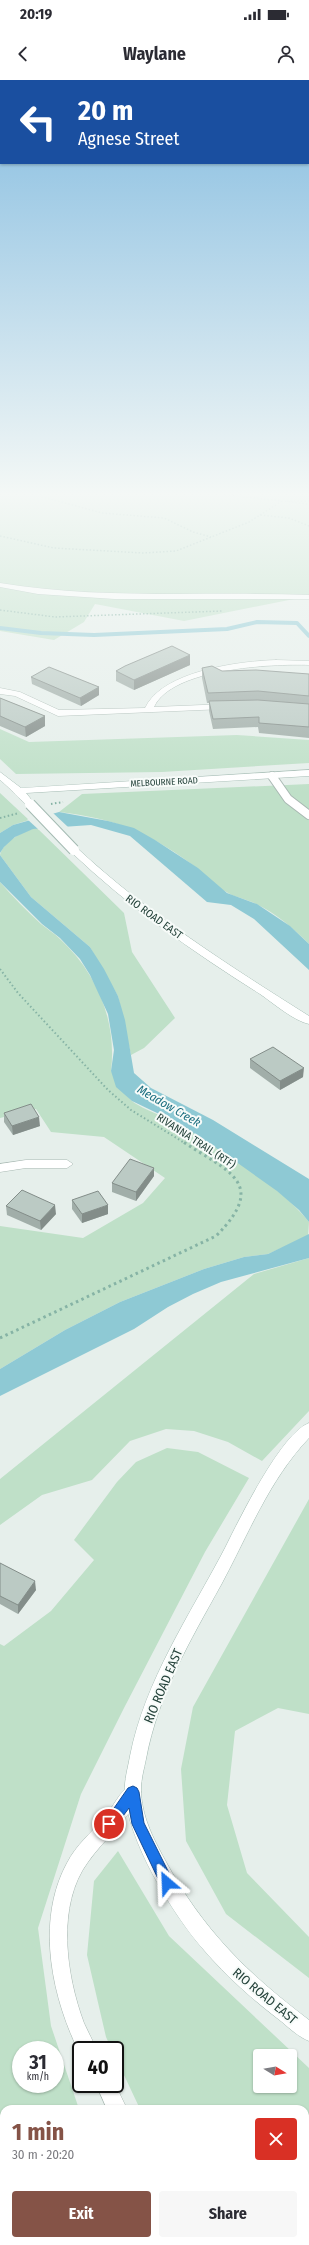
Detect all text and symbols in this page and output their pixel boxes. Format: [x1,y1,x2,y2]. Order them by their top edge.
text: 20:19 [20,5,52,23]
icon: back [12,43,34,65]
text: Waylane [123,43,186,65]
icon: person [275,43,297,65]
text: 20 m [78,94,133,127]
icon: left [12,96,64,148]
text: Agnese Street [78,128,179,150]
street label: MELBOURNE ROAD [130,775,198,789]
street label: RIO ROAD EAST [123,892,186,943]
water label: Meadow Creek [135,1082,203,1130]
street label: RIVANNA TRAIL (RTF) [154,1111,238,1171]
street label: RIO ROAD EAST [141,1647,185,1725]
pin [92,1807,126,1841]
icon: arrive [98,1813,120,1835]
position arrow [146,1862,188,1904]
street label: RIO ROAD EAST [230,1965,300,2027]
speed limit sign: 40 [72,2041,124,2093]
north arrow [253,2049,297,2093]
map controls [253,2049,297,2093]
text: 31 [29,2050,47,2074]
text: km/h [27,2071,49,2083]
text: 1 min [12,2118,64,2146]
button: close [255,2118,297,2160]
text: 30 m · 20:20 [12,2147,74,2162]
button: Exit [12,2191,151,2237]
button: Share [159,2191,297,2237]

